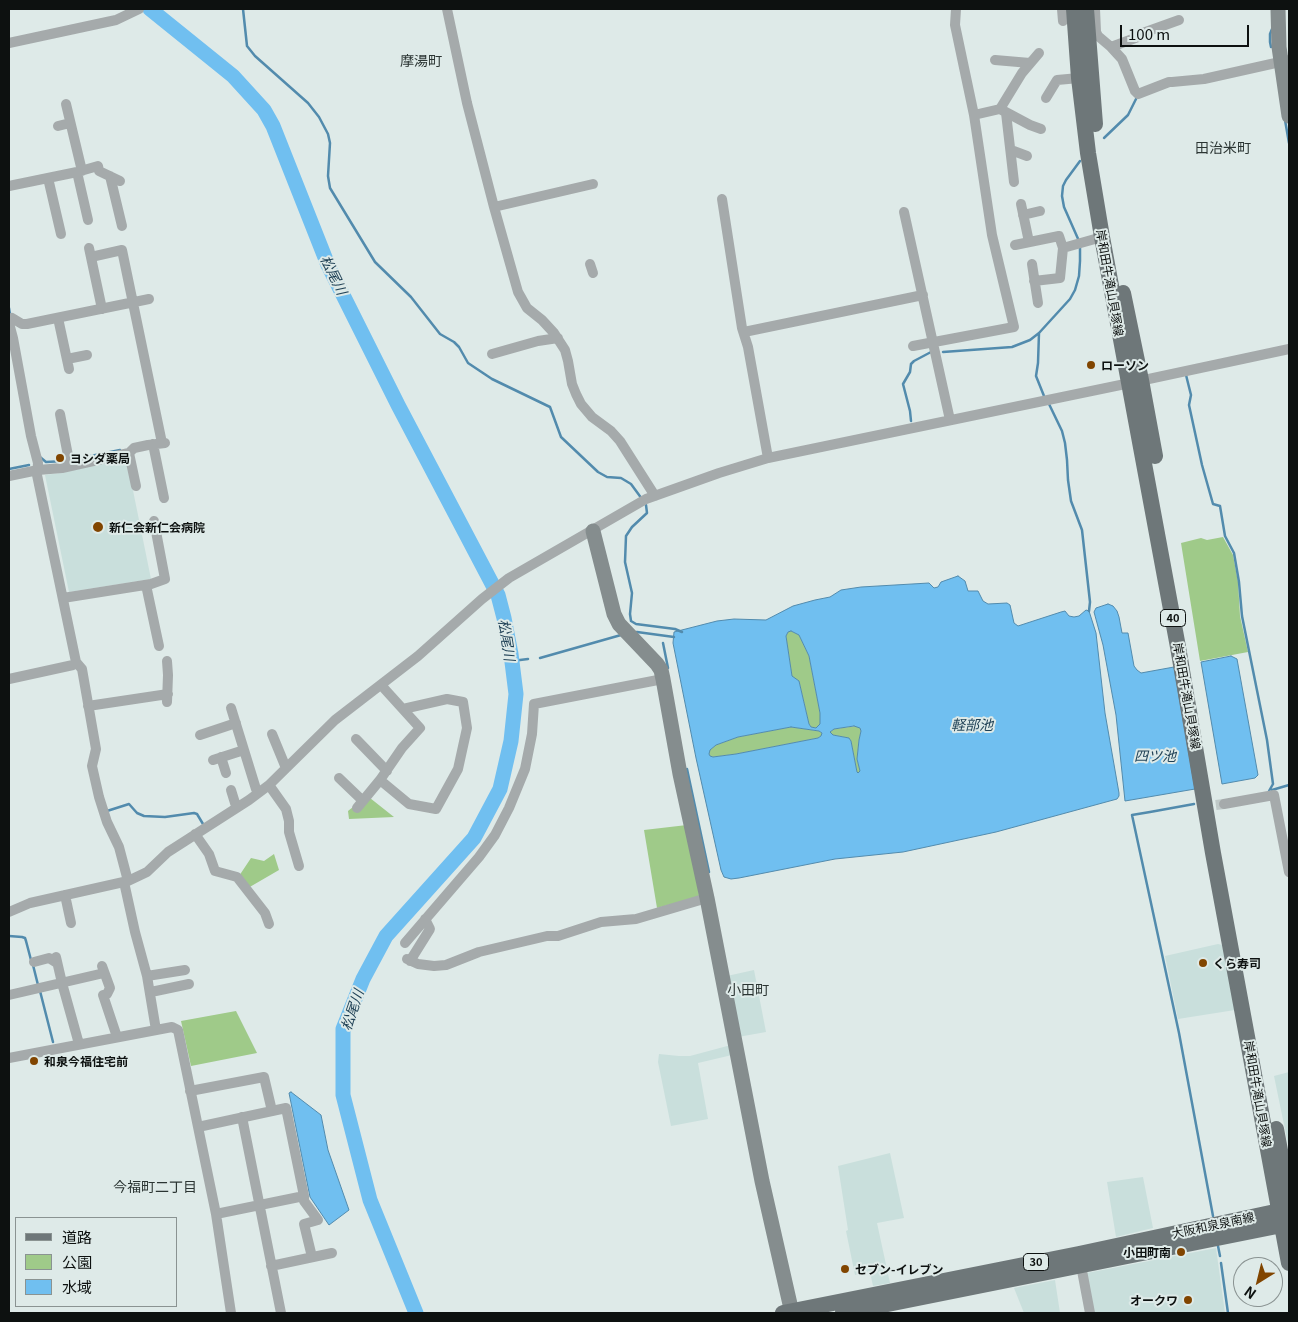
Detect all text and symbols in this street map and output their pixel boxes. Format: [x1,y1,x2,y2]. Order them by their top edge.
scale bar [1123,15,1252,47]
text: 100 m [1128,23,1170,44]
district label: 摩湯町 [400,53,442,69]
district label: 田治米町 [1195,140,1251,156]
street label: 岸和田牛滝山貝塚線 [1094,229,1126,337]
water label: 松尾川 [317,252,351,298]
place label: ローソン [1101,358,1149,372]
marker: ローソン [1085,359,1097,371]
place label: ヨシダ薬局 [70,451,130,465]
marker: ヨシダ薬局 [54,452,66,464]
marker: 新仁会新仁会病院 [91,520,105,534]
place label: 新仁会新仁会病院 [109,520,205,534]
road number: 40 [1160,610,1186,626]
water label: 松尾川 [495,618,519,662]
street label: 岸和田牛滝山貝塚線 [1171,642,1203,750]
water label: 軽部池 [951,717,993,733]
water label: 四ツ池 [1134,748,1176,764]
place label: くら寿司 [1213,956,1261,970]
marker: くら寿司 [1197,957,1209,969]
district label: 小田町 [727,982,769,998]
water label: 松尾川 [337,987,367,1033]
street label: 岸和田牛滝山貝塚線 [1242,1040,1274,1148]
place label: 和泉今福住宅前 [44,1054,128,1068]
marker: 和泉今福住宅前 [28,1055,40,1067]
district label: 今福町二丁目 [113,1179,197,1195]
street label: 大阪和泉泉南線 [1170,1209,1256,1241]
legend [15,1217,178,1307]
text: 道路 [62,1226,92,1247]
place label: 小田町南 [1123,1245,1171,1259]
marker: 小田町南 [1175,1246,1187,1258]
text: 公園 [62,1251,92,1272]
road number: 30 [1024,1254,1048,1270]
north arrow [1233,1257,1283,1307]
place label: セブン-イレブン [855,1262,943,1276]
marker: セブン-イレブン [839,1263,851,1275]
text: 水域 [62,1276,92,1297]
text: N [1240,1282,1260,1305]
place label: オークワ [1130,1293,1178,1307]
marker: オークワ [1182,1294,1194,1306]

